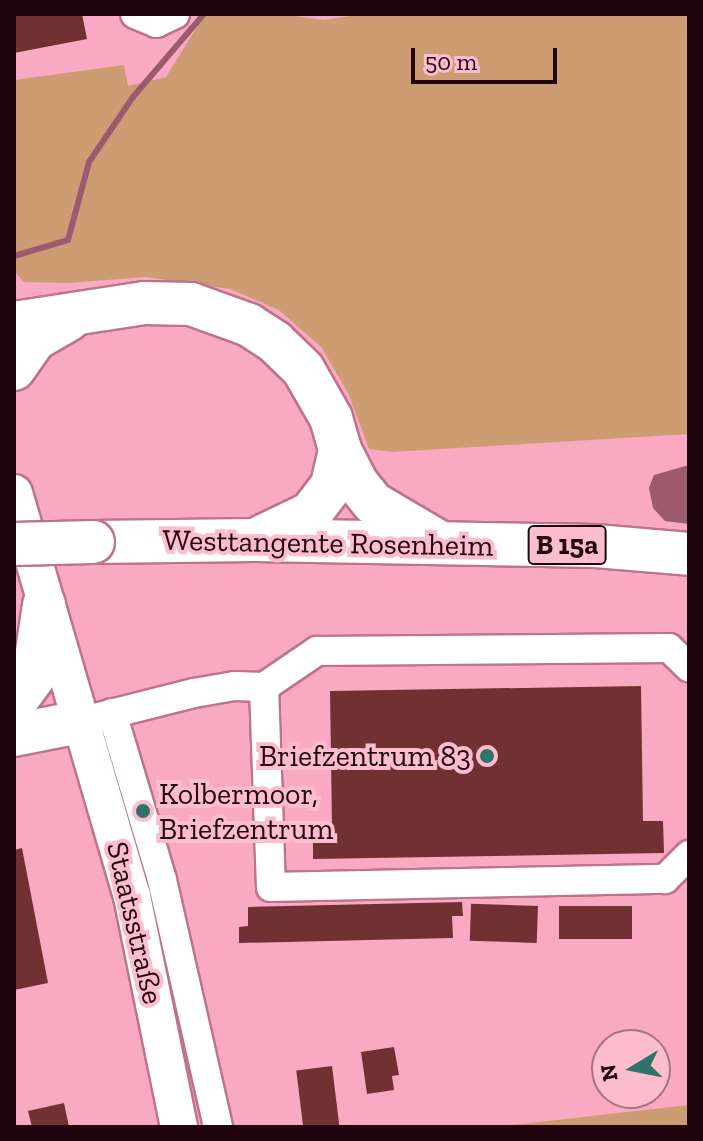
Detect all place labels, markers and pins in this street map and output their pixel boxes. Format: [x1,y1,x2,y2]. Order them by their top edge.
place label: Briefzentrum 83 [259,738,471,774]
marker: Briefzentrum 83 [478,747,496,765]
place label: Kolbermoor, Briefzentrum [159,776,333,846]
marker: Kolbermoor, Briefzentrum [134,802,152,820]

